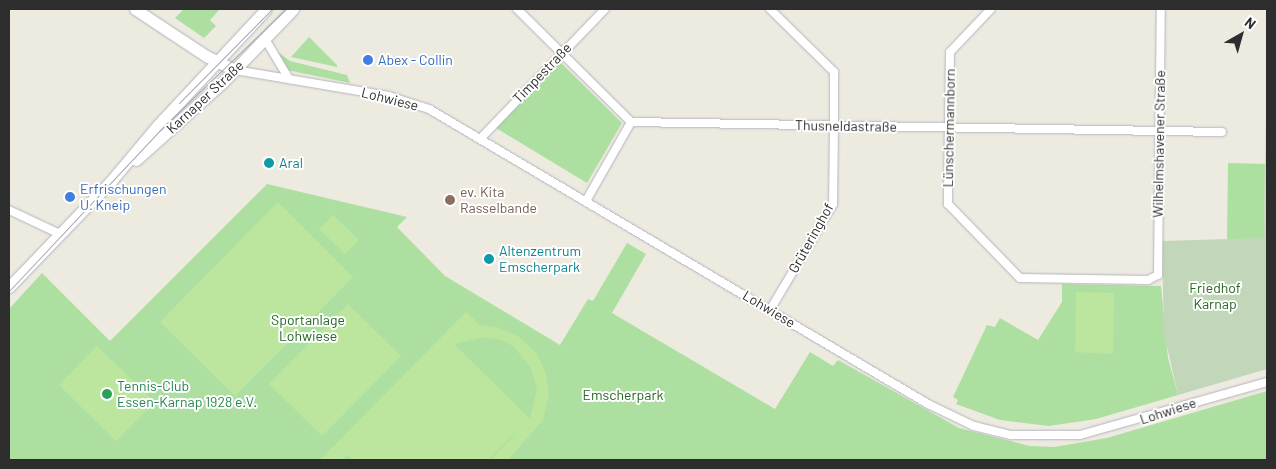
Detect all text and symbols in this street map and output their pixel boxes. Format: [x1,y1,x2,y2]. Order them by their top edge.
north arrow [1216,10,1266,60]
text: N [1242,13,1259,32]
street label: Timpestraße [509,39,575,107]
place label: Abex - Collin [378,52,453,68]
marker: Abex - Collin [362,54,374,66]
street label: Karnaper Straße [163,57,247,137]
street label: Lünschermannborn [940,69,958,187]
street label: Wilhelmshavener Straße [1149,70,1169,218]
street label: Lohwiese [360,84,420,114]
street label: Thusneldastraße [795,117,897,135]
place label: Aral [279,155,303,171]
marker: Aral [263,157,275,169]
place label: Erfrischungen U. Kneip [80,181,167,213]
place label: ev. Kita Rasselbande [460,184,537,216]
marker: Erfrischungen U. Kneip [64,191,76,203]
marker: ev. Kita Rasselbande [444,194,456,206]
street label: Grüteringhof [785,200,837,276]
place label: Altenzentrum Emscherpark [499,243,581,276]
marker: Altenzentrum Emscherpark [483,253,495,265]
park label: Friedhof Karnap [1189,280,1241,312]
street label: Lohwiese [740,287,798,331]
park label: Sportanlage Lohwiese [271,312,345,344]
place label: Tennis-Club Essen-Karnap 1928 e.V. [117,378,257,411]
park label: Emscherpark [582,387,664,403]
marker: Tennis-Club Essen-Karnap 1928 e.V. [101,388,113,400]
street label: Lohwiese [1138,394,1198,428]

